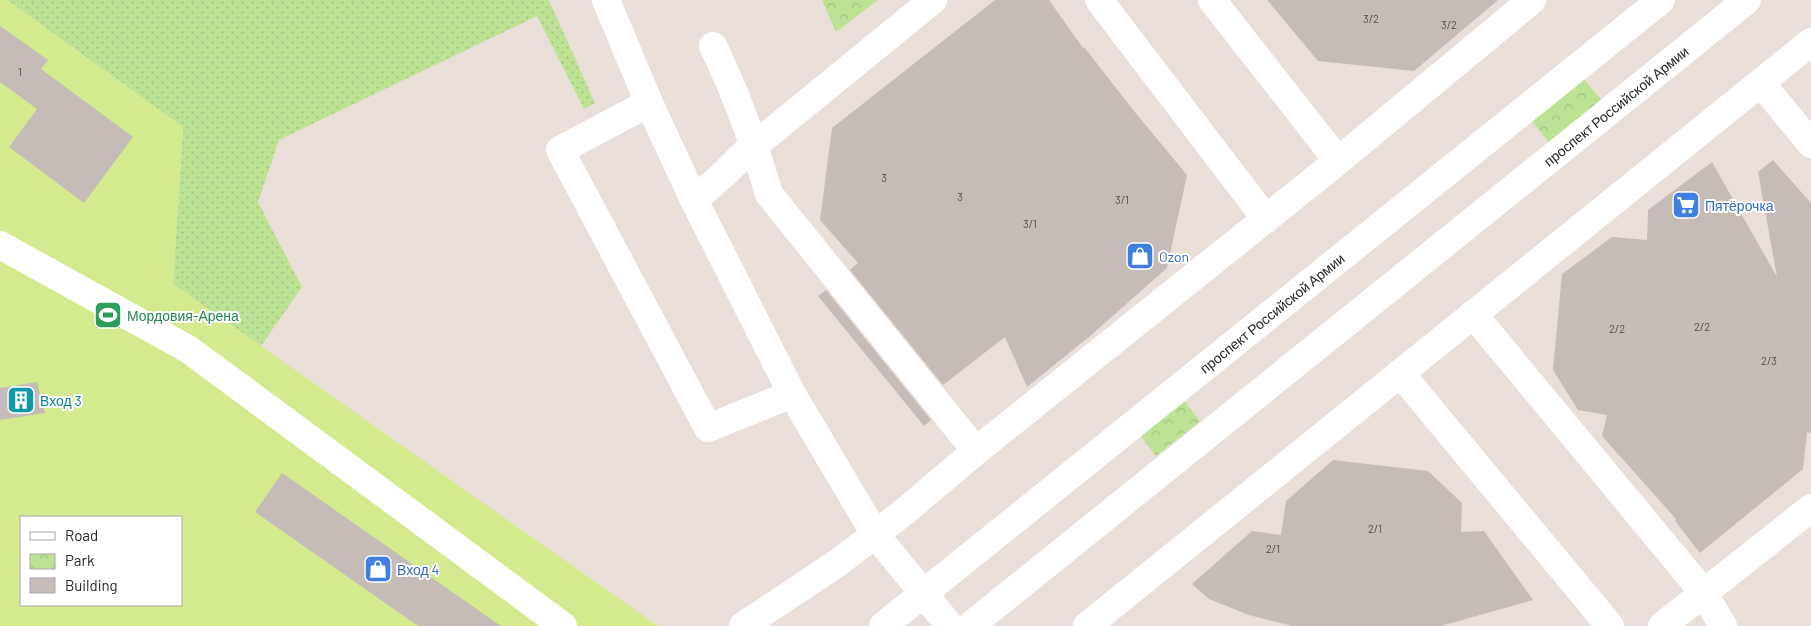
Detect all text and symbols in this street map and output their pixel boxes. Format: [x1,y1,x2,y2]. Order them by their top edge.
house number: 3/2 [1363,12,1379,25]
house number: 3/2 [1441,18,1457,31]
street label: проспект Российской Армии [1540,42,1692,170]
house number: 1 [18,65,22,78]
house number: 3 [881,171,887,184]
house number: 3 [957,190,963,203]
supermarket icon: Пятёрочка [1671,190,1701,220]
house number: 3/1 [1115,193,1129,206]
place label: Пятёрочка [1705,197,1774,214]
house number: 3/1 [1023,217,1037,230]
shop icon: Ozon [1125,241,1155,271]
place label: Ozon [1159,248,1189,265]
street label: проспект Российской Армии [1196,249,1348,377]
sports icon: Мордовия-Арена [93,300,123,330]
place label: Мордовия-Арена [127,307,239,324]
house number: 2/2 [1694,320,1710,333]
house number: 2/2 [1609,322,1625,335]
house number: 2/3 [1761,354,1777,367]
building icon: Вход 3 [6,385,36,415]
place label: Вход 3 [40,392,82,409]
legend [20,516,182,606]
house number: 2/1 [1368,522,1382,535]
text: Road [65,526,98,544]
house number: 2/1 [1266,542,1280,555]
text: Park [65,551,95,569]
shop icon: Вход 4 [363,554,393,584]
place label: Вход 4 [397,561,439,578]
text: Building [65,576,118,594]

